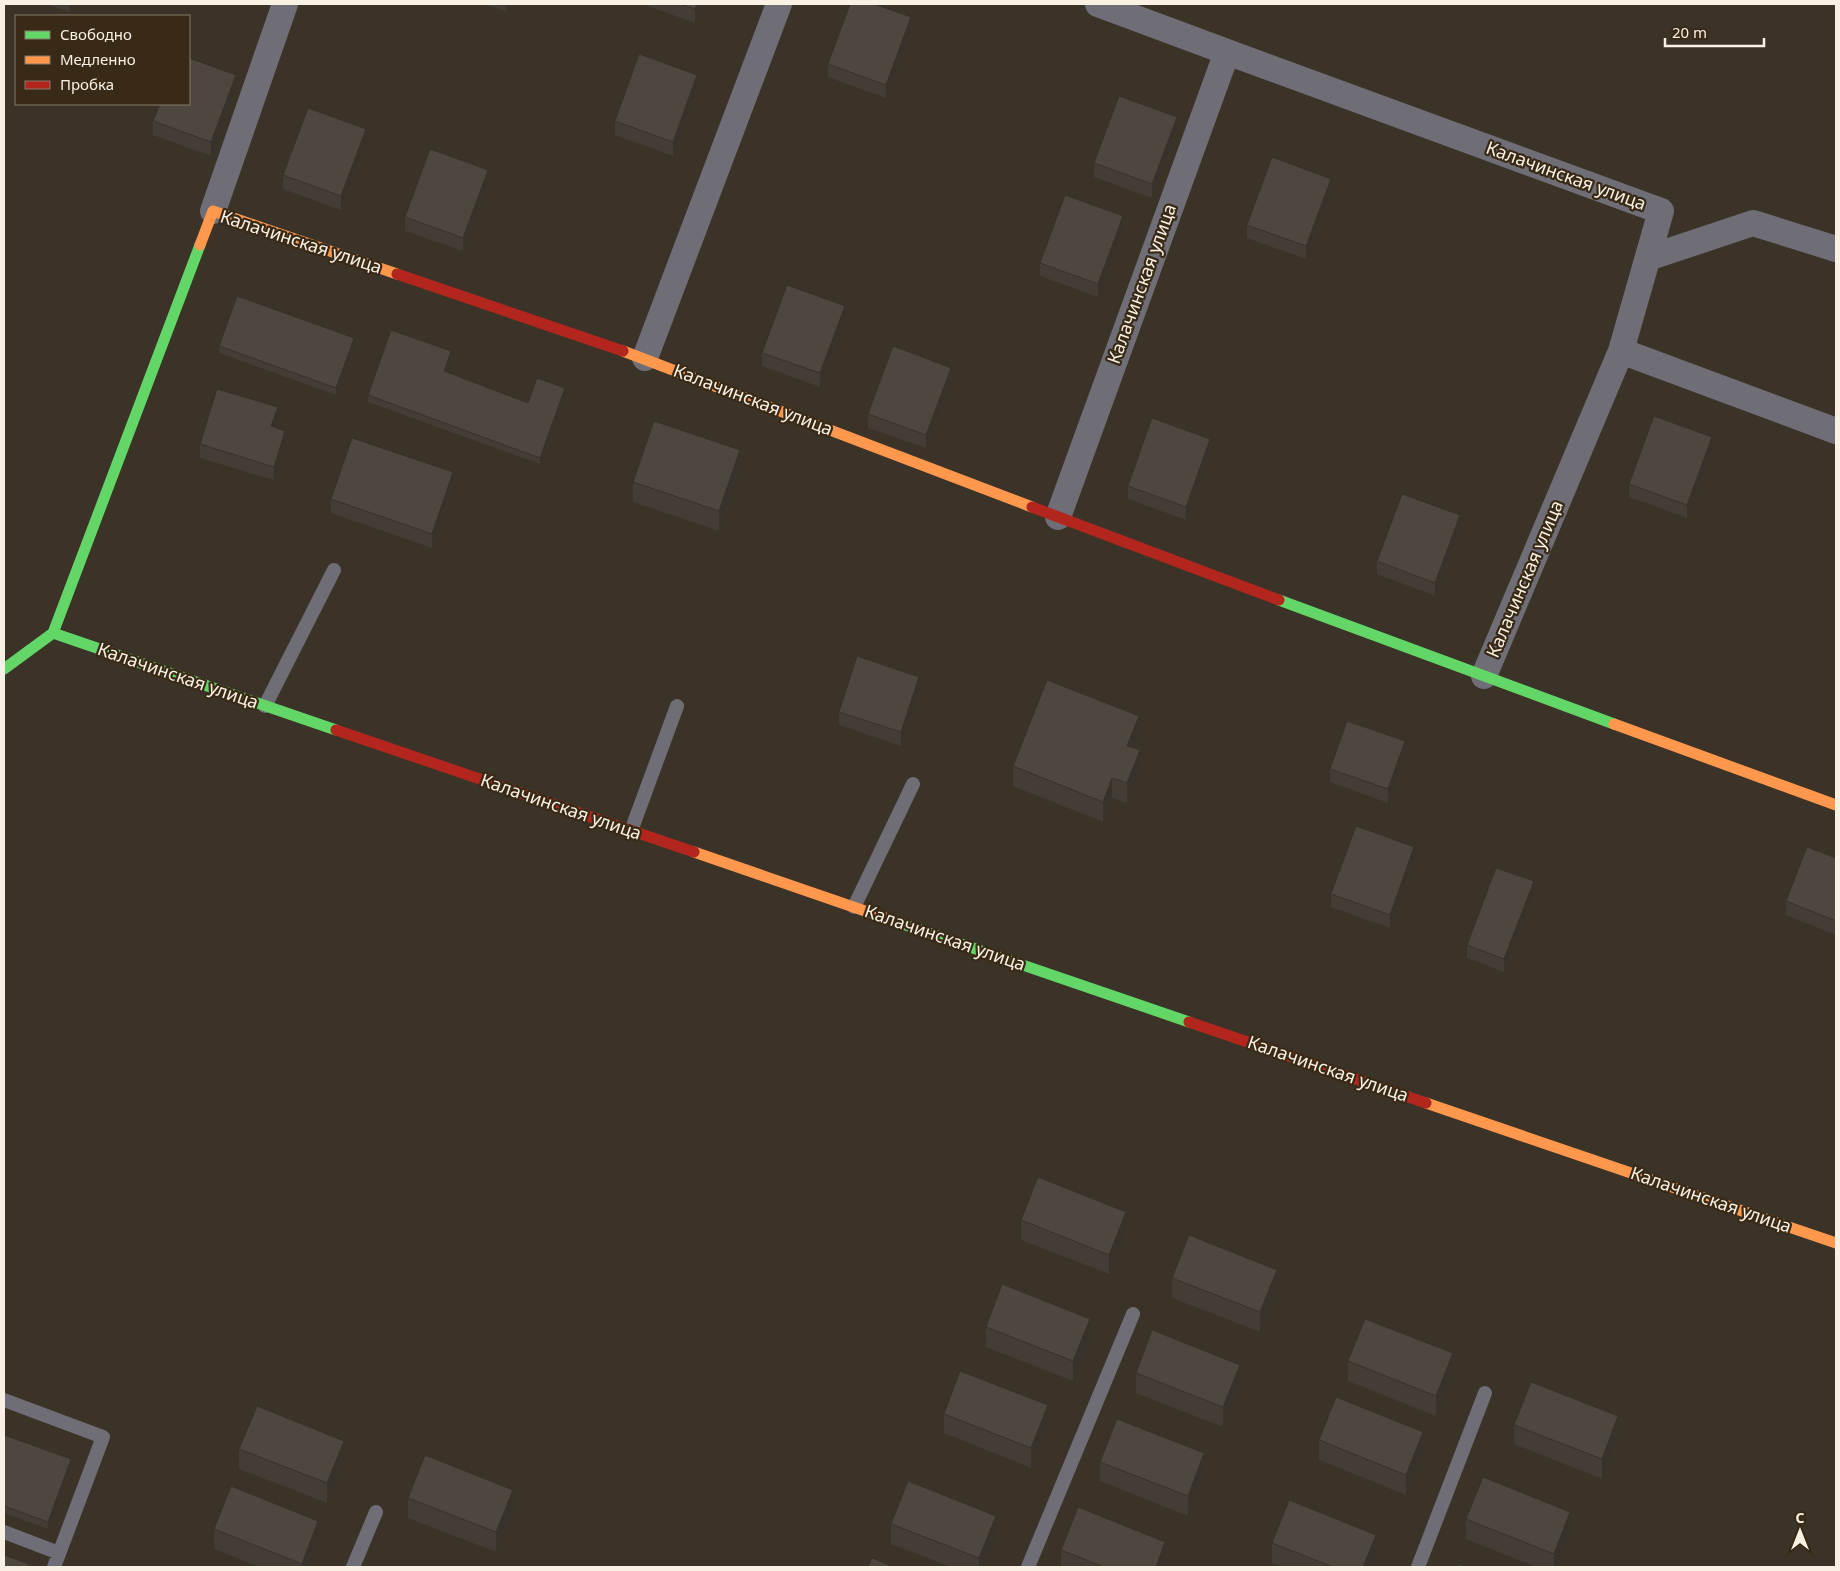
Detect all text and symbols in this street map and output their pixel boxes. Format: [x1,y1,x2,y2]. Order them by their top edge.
legend [15,15,190,105]
scale bar [1665,15,1764,47]
text: 20 m [1672,22,1707,42]
text: Свободно [60,24,132,44]
text: Медленно [60,49,136,69]
text: Пробка [60,74,114,94]
street label: Калачинская улица [1483,135,1650,215]
street label: Калачинская улица [1101,200,1181,367]
street label: Калачинская улица [217,204,385,279]
street label: Калачинская улица [670,358,836,440]
street label: Калачинская улица [1480,496,1568,661]
street label: Калачинская улица [95,636,262,714]
street label: Калачинская улица [478,767,645,845]
street label: Калачинская улица [862,898,1029,976]
street label: Калачинская улица [1245,1029,1412,1107]
street label: Калачинская улица [1628,1160,1795,1238]
north arrow [1775,1506,1825,1556]
text: С [1795,1508,1805,1527]

